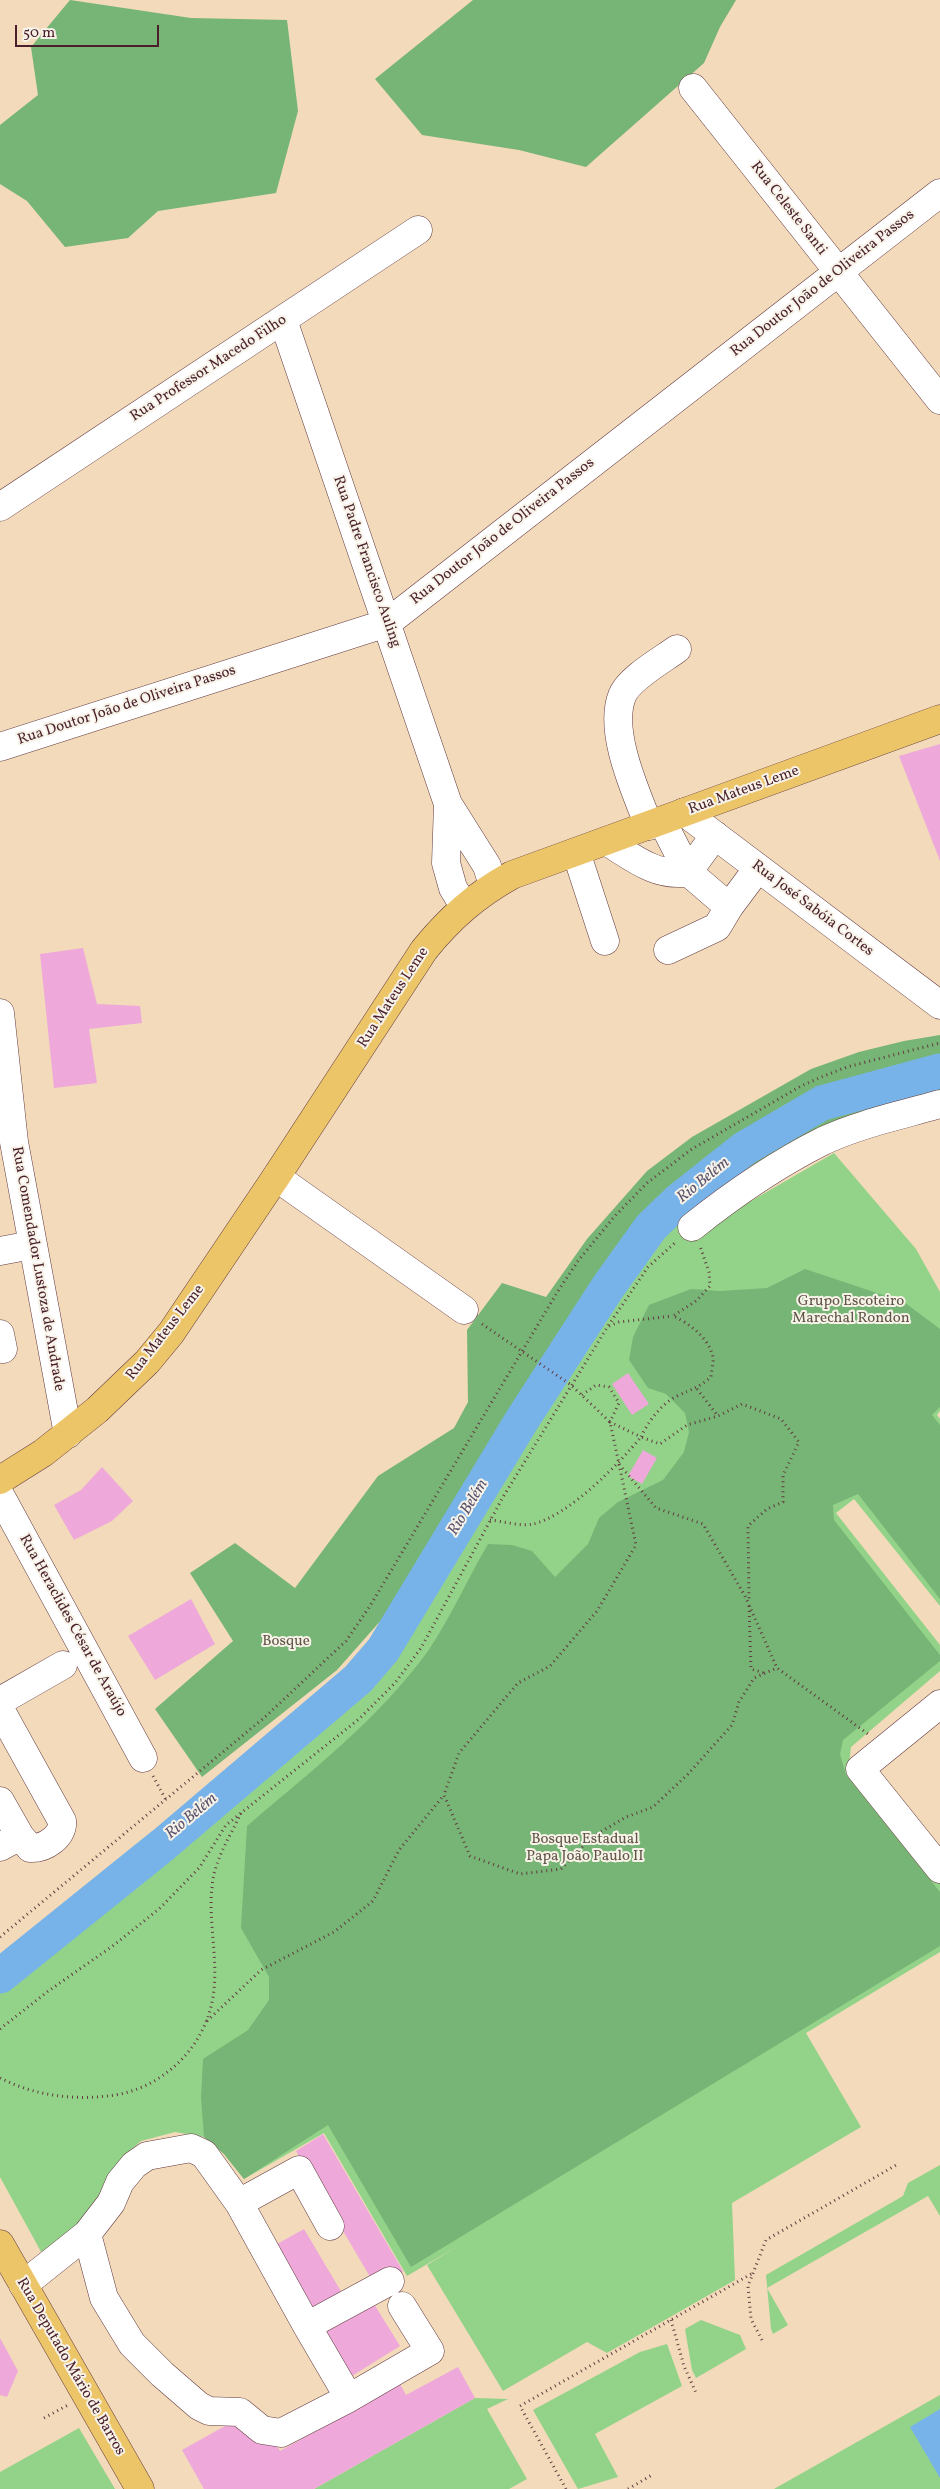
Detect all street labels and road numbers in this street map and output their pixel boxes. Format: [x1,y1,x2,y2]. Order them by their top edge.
street label: Rua Celeste Santi [746,159,830,259]
street label: Rua Doutor João de Oliveira Passos [727,207,919,361]
street label: Rua Professor Macedo Filho [127,312,291,426]
street label: Rua Doutor João de Oliveira Passos [407,455,599,609]
street label: Rua Padre Francisco Auling [328,474,404,650]
street label: Rua Doutor João de Oliveira Passos [16,662,238,750]
street label: Rua Mateus Leme [686,763,802,819]
street label: Rua José Sabóia Cortes [747,857,877,961]
street label: Rua Mateus Leme [355,944,433,1052]
street label: Rua Comendador Lustoza de Andrade [7,1145,67,1393]
street label: Rua Mateus Leme [123,1282,209,1384]
street label: Rua Heraclides César de Araújo [14,1532,130,1720]
street label: Rua Deputado Mário de Barros [12,2275,128,2459]

